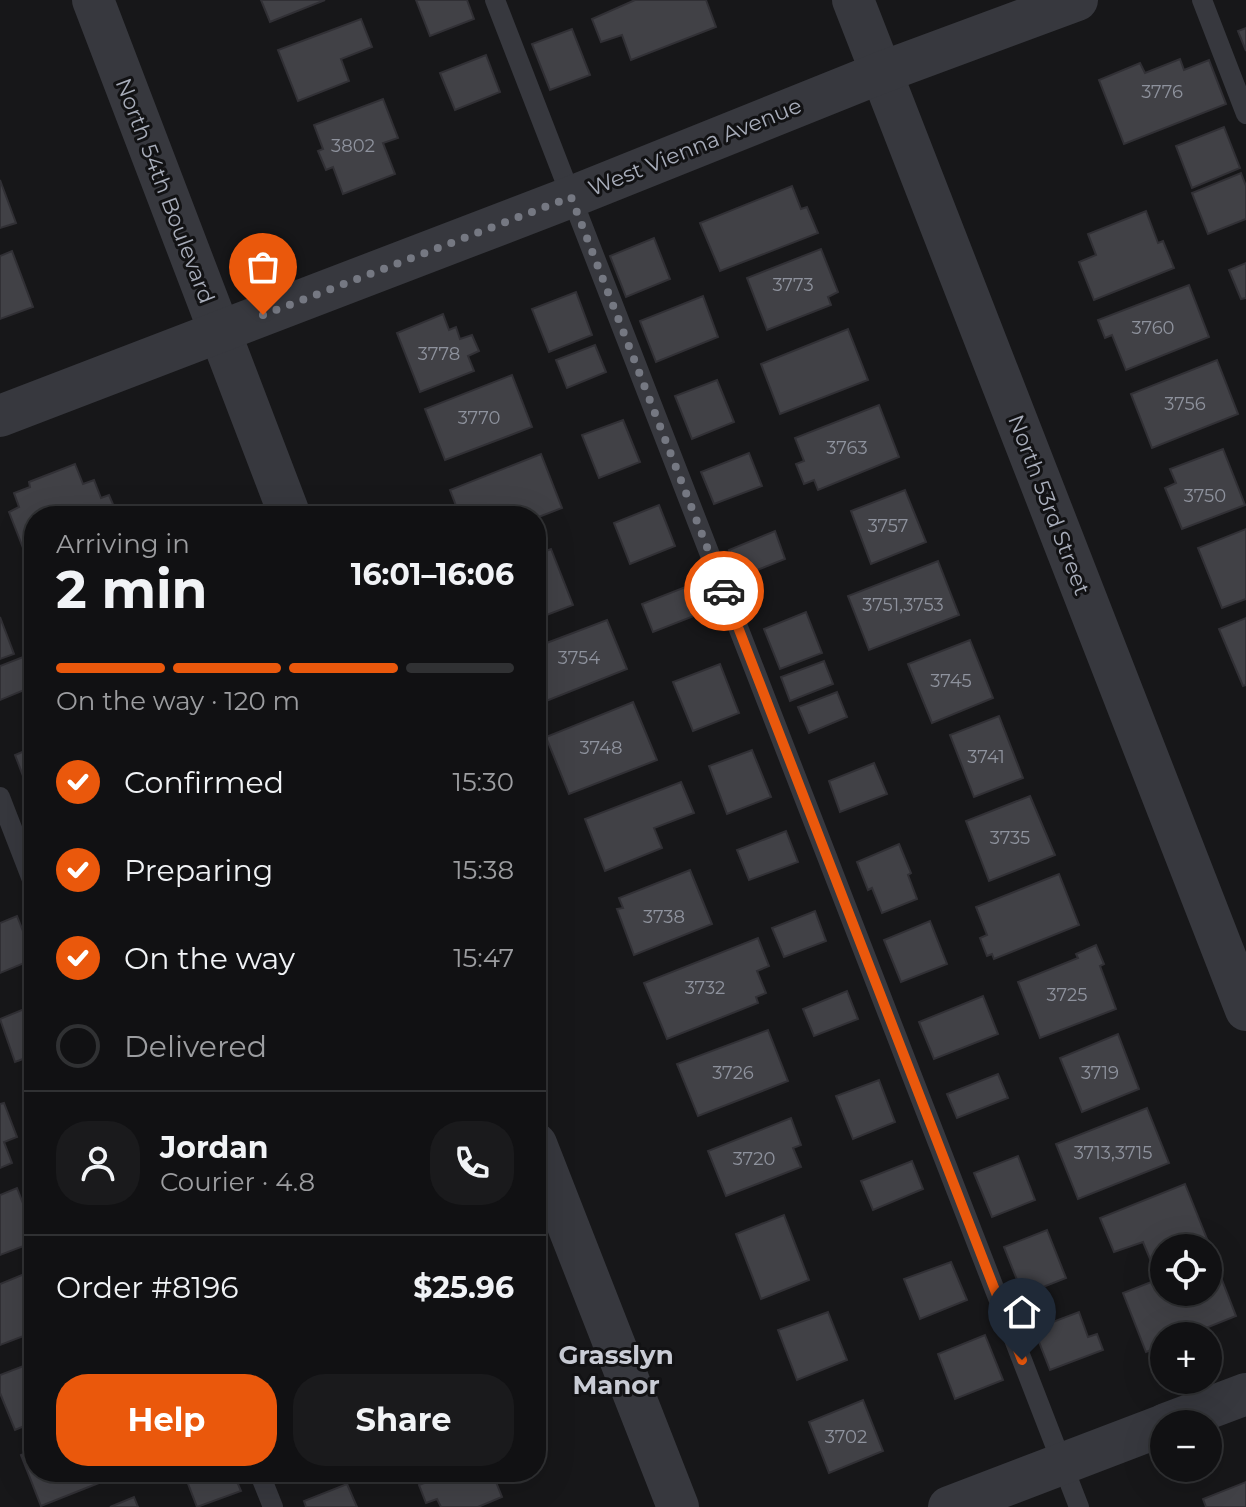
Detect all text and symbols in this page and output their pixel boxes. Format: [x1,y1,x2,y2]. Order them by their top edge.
street label: North 54th Boulevard [110,75,220,307]
house number: 3776 [1141,81,1183,103]
street label: West Vienna Avenue [584,92,806,202]
house number: 3802 [331,135,375,157]
pin [229,233,297,315]
icon: bag [241,245,285,289]
house number: 3773 [772,274,814,296]
house number: 3760 [1131,317,1175,339]
house number: 3778 [418,343,460,365]
house number: 3756 [1164,393,1206,415]
house number: 3770 [458,407,500,429]
street label: North 53rd Street [1002,411,1096,599]
house number: 3763 [826,437,868,459]
house number: 3750 [1184,485,1226,507]
house number: 3757 [868,515,908,537]
text: Arriving in [56,528,190,560]
courier [684,551,764,631]
text: 16:01–16:06 [351,556,514,593]
text: 2 min [56,558,208,621]
icon: car [702,569,746,613]
house number: 3751,3753 [862,594,944,616]
house number: 3754 [558,647,600,669]
house number: 3745 [930,670,972,692]
text: On the way · 120 m [56,685,300,717]
house number: 3748 [580,737,622,759]
house number: 3741 [967,746,1005,768]
icon: check [56,760,100,804]
text: Confirmed [124,764,284,801]
text: 15:30 [453,766,514,798]
house number: 3735 [990,827,1030,849]
icon: check [56,848,100,892]
text: Preparing [124,852,273,889]
text: 15:38 [453,854,514,886]
house number: 3738 [643,906,685,928]
icon: check [56,936,100,980]
text: On the way [124,940,295,977]
text: 15:47 [453,942,514,974]
house number: 3732 [685,977,725,999]
house number: 3725 [1047,984,1087,1006]
text: Delivered [124,1028,267,1065]
house number: 3726 [712,1062,754,1084]
house number: 3719 [1081,1062,1119,1084]
button: person [56,1121,140,1205]
button: phone [430,1121,514,1205]
text: Jordan [160,1129,269,1166]
house number: 3713,3715 [1074,1142,1152,1164]
house number: 3720 [733,1148,775,1170]
text: Courier · 4.8 [160,1166,315,1198]
map controls [1150,1234,1222,1482]
button: locate [1150,1234,1222,1306]
text: Order #8196 [56,1269,239,1306]
text: $25.96 [413,1269,514,1306]
pin [988,1278,1056,1360]
icon: home [1000,1290,1044,1334]
button: + [1150,1322,1222,1394]
district label: Grasslyn Manor [558,1339,674,1401]
button: Help [56,1374,277,1466]
button: Share [293,1374,514,1466]
button: − [1150,1410,1222,1482]
house number: 3702 [825,1426,867,1448]

